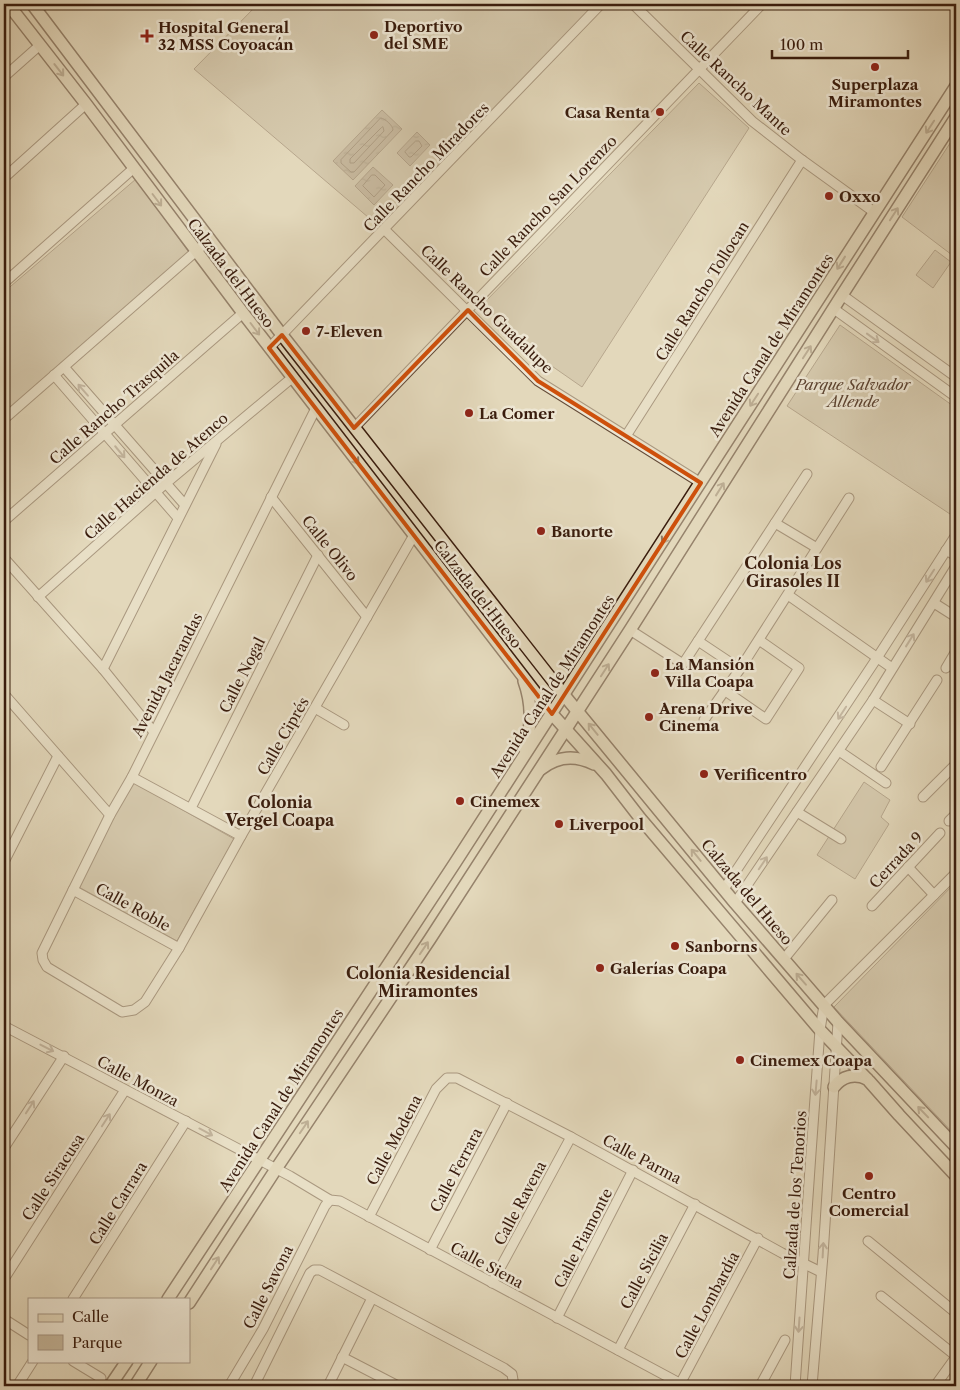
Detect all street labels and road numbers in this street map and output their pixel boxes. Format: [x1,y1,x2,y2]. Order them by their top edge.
street label: Calle Rancho Mante [676,26,796,140]
street label: Calle Rancho Miradores [359,98,493,236]
street label: Calle Rancho San Lorenzo [475,131,621,281]
street label: Calzada del Hueso [184,214,278,332]
street label: Calle Rancho Tollocan [651,217,753,364]
street label: Calle Rancho Guadalupe [417,241,557,377]
street label: Avenida Canal de Miramontes [704,250,837,441]
street label: Calle Rancho Trasquila [45,346,183,468]
street label: Calle Hacienda de Atenco [80,408,232,544]
street label: Calle Olivo [298,511,362,585]
street label: Calzada del Hueso [430,536,526,652]
street label: Avenida Canal de Miramontes [485,591,618,782]
street label: Avenida Jacarandas [127,610,207,741]
street label: Calle Nogal [215,634,269,716]
street label: Calle Ciprés [253,693,313,779]
street label: Cerrada 9 [865,828,927,892]
street label: Calzada del Hueso [697,835,797,949]
street label: Calle Roble [92,879,174,935]
street label: Avenida Canal de Miramontes [214,1005,347,1196]
street label: Calle Monza [94,1052,182,1111]
street label: Calle Modena [362,1091,426,1188]
street label: Calzada de los Tenorios [780,1110,810,1280]
street label: Calle Ferrara [426,1124,486,1215]
street label: Calle Siracusa [18,1130,88,1224]
street label: Calle Parma [599,1130,685,1188]
street label: Calle Carrara [85,1158,151,1248]
street label: Calle Ravena [490,1158,550,1248]
street label: Calle Piamonte [550,1185,616,1291]
street label: Calle Sicilia [616,1230,672,1312]
street label: Calle Siena [447,1238,527,1292]
street label: Calle Savona [239,1242,297,1332]
street label: Calle Lombardía [671,1248,743,1362]

